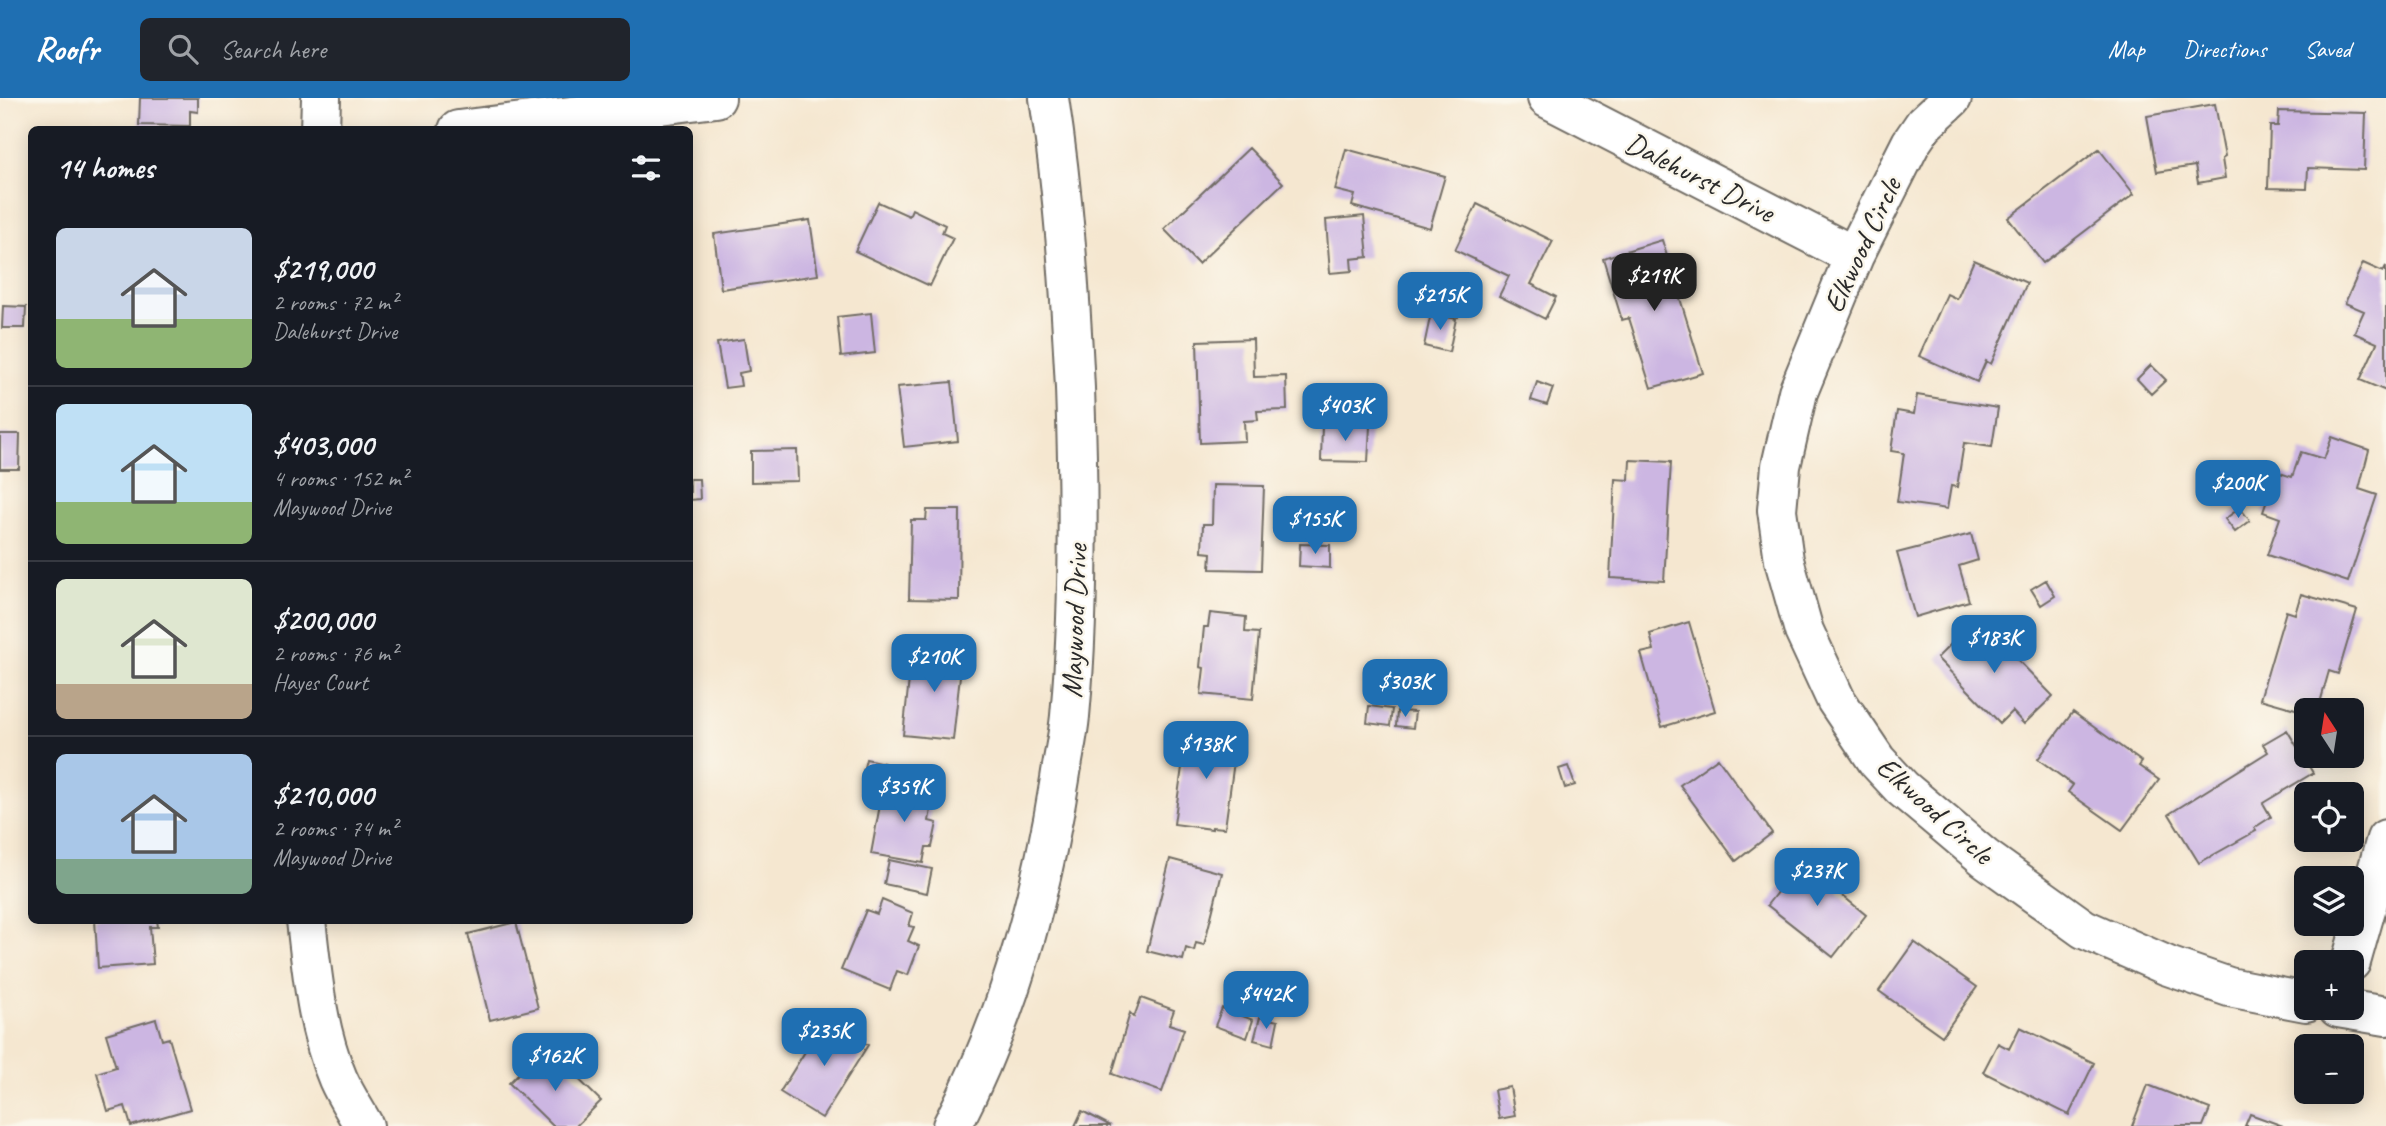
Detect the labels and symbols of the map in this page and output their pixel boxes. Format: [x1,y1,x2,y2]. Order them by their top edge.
street label: Dalehurst Drive [1619,123,1783,232]
street label: Elkwood Circle [1814,170,1911,318]
pin: $219K [1605,254,1703,313]
pin: $215K [1391,272,1489,332]
pin: $403K [1296,384,1394,443]
pin: $200K [2189,460,2287,520]
pin: $155K [1266,496,1364,556]
street label: Maywood Drive [1052,541,1096,699]
pin: $183K [1945,616,2043,675]
pin: $210K [885,634,983,694]
pin: $303K [1356,660,1454,719]
north arrow [2294,698,2364,768]
pin: $138K [1157,722,1255,781]
street label: Elkwood Circle [1869,748,2003,874]
pin: $359K [855,764,953,824]
pin: $237K [1768,848,1866,908]
pin: $442K [1217,972,1315,1031]
pin: $235K [775,1009,873,1068]
pin: $162K [506,1034,604,1093]

